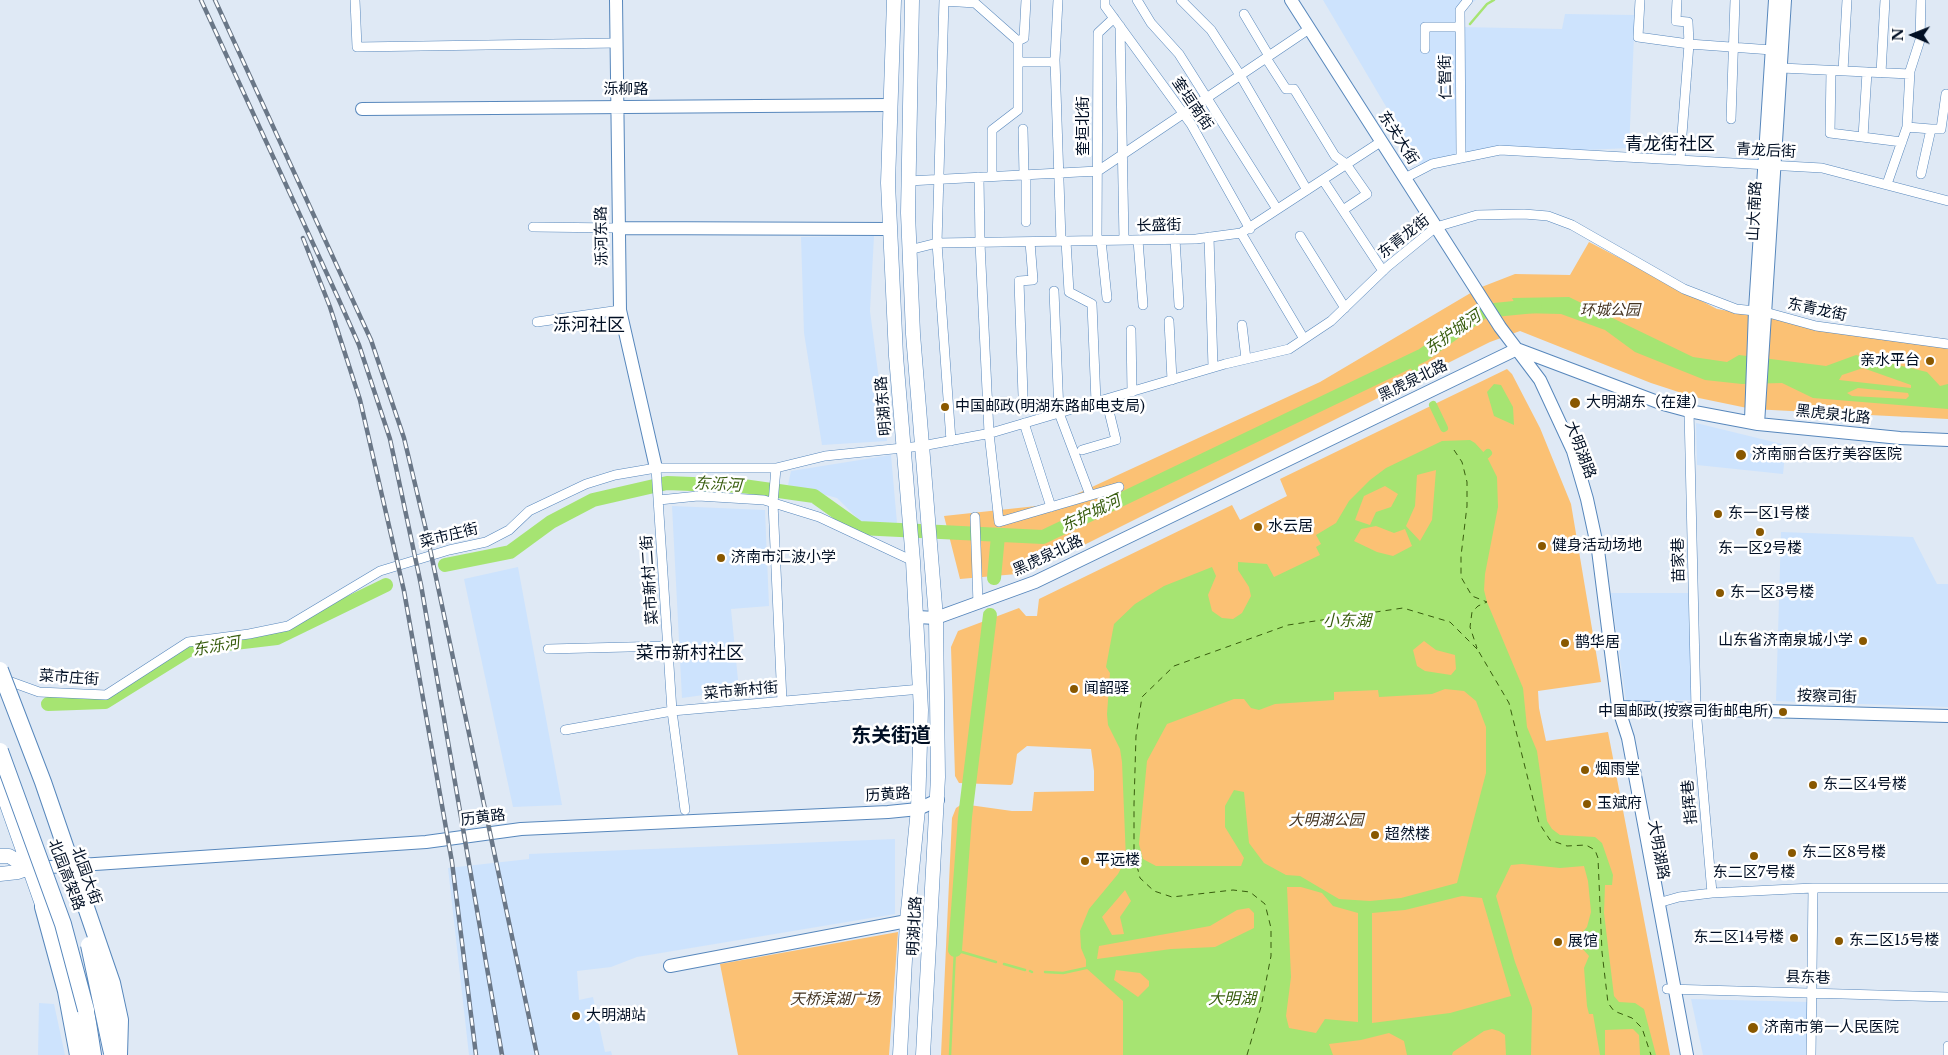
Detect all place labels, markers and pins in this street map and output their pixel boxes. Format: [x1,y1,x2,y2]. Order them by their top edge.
place label: 亲水平台 [1860,352,1920,370]
marker: 亲水平台 [1924,355,1936,367]
place label: 大明湖东（在建） [1586,394,1706,412]
marker: 大明湖东（在建） [1568,396,1582,410]
place label: 中国邮政(明湖东路邮电支局) [955,398,1145,416]
marker: 中国邮政(明湖东路邮电支局) [939,401,951,413]
place label: 济南丽合医疗美容医院 [1752,446,1902,464]
marker: 济南丽合医疗美容医院 [1734,448,1748,462]
place label: 东一区1号楼 [1728,505,1810,523]
marker: 东一区1号楼 [1712,508,1724,520]
place label: 水云居 [1268,518,1313,536]
marker: 水云居 [1252,521,1264,533]
marker: 东一区2号楼 [1754,526,1766,538]
place label: 健身活动场地 [1552,537,1642,555]
marker: 健身活动场地 [1536,540,1548,552]
place label: 东一区2号楼 [1718,540,1802,558]
place label: 济南市汇波小学 [731,549,836,567]
marker: 济南市汇波小学 [715,552,727,564]
place label: 东一区3号楼 [1730,584,1814,602]
marker: 东一区3号楼 [1714,587,1726,599]
place label: 山东省济南泉城小学 [1718,632,1853,650]
place label: 鹊华居 [1575,634,1620,652]
marker: 山东省济南泉城小学 [1857,635,1869,647]
marker: 鹊华居 [1559,637,1571,649]
place label: 闻韶驿 [1084,680,1129,698]
marker: 闻韶驿 [1068,683,1080,695]
place label: 中国邮政(按察司街邮电所) [1598,703,1773,721]
marker: 中国邮政(按察司街邮电所) [1777,706,1789,718]
place label: 烟雨堂 [1595,761,1640,779]
marker: 烟雨堂 [1579,764,1591,776]
place label: 东二区4号楼 [1823,776,1907,794]
marker: 东二区4号楼 [1807,779,1819,791]
place label: 玉斌府 [1597,795,1642,813]
marker: 玉斌府 [1581,798,1593,810]
place label: 超然楼 [1385,826,1430,844]
marker: 超然楼 [1369,829,1381,841]
place label: 东二区8号楼 [1802,844,1886,862]
marker: 东二区8号楼 [1786,847,1798,859]
marker: 东二区7号楼 [1748,850,1760,862]
place label: 平远楼 [1095,852,1140,870]
marker: 平远楼 [1079,855,1091,867]
place label: 东二区7号楼 [1713,864,1795,882]
place label: 东二区14号楼 [1694,929,1784,947]
marker: 东二区14号楼 [1788,932,1800,944]
place label: 东二区15号楼 [1849,932,1939,950]
place label: 展馆 [1568,933,1598,951]
marker: 东二区15号楼 [1833,935,1845,947]
marker: 展馆 [1552,936,1564,948]
place label: 大明湖站 [586,1007,646,1025]
marker: 大明湖站 [570,1010,582,1022]
place label: 济南市第一人民医院 [1764,1019,1899,1037]
marker: 济南市第一人民医院 [1746,1021,1760,1035]

